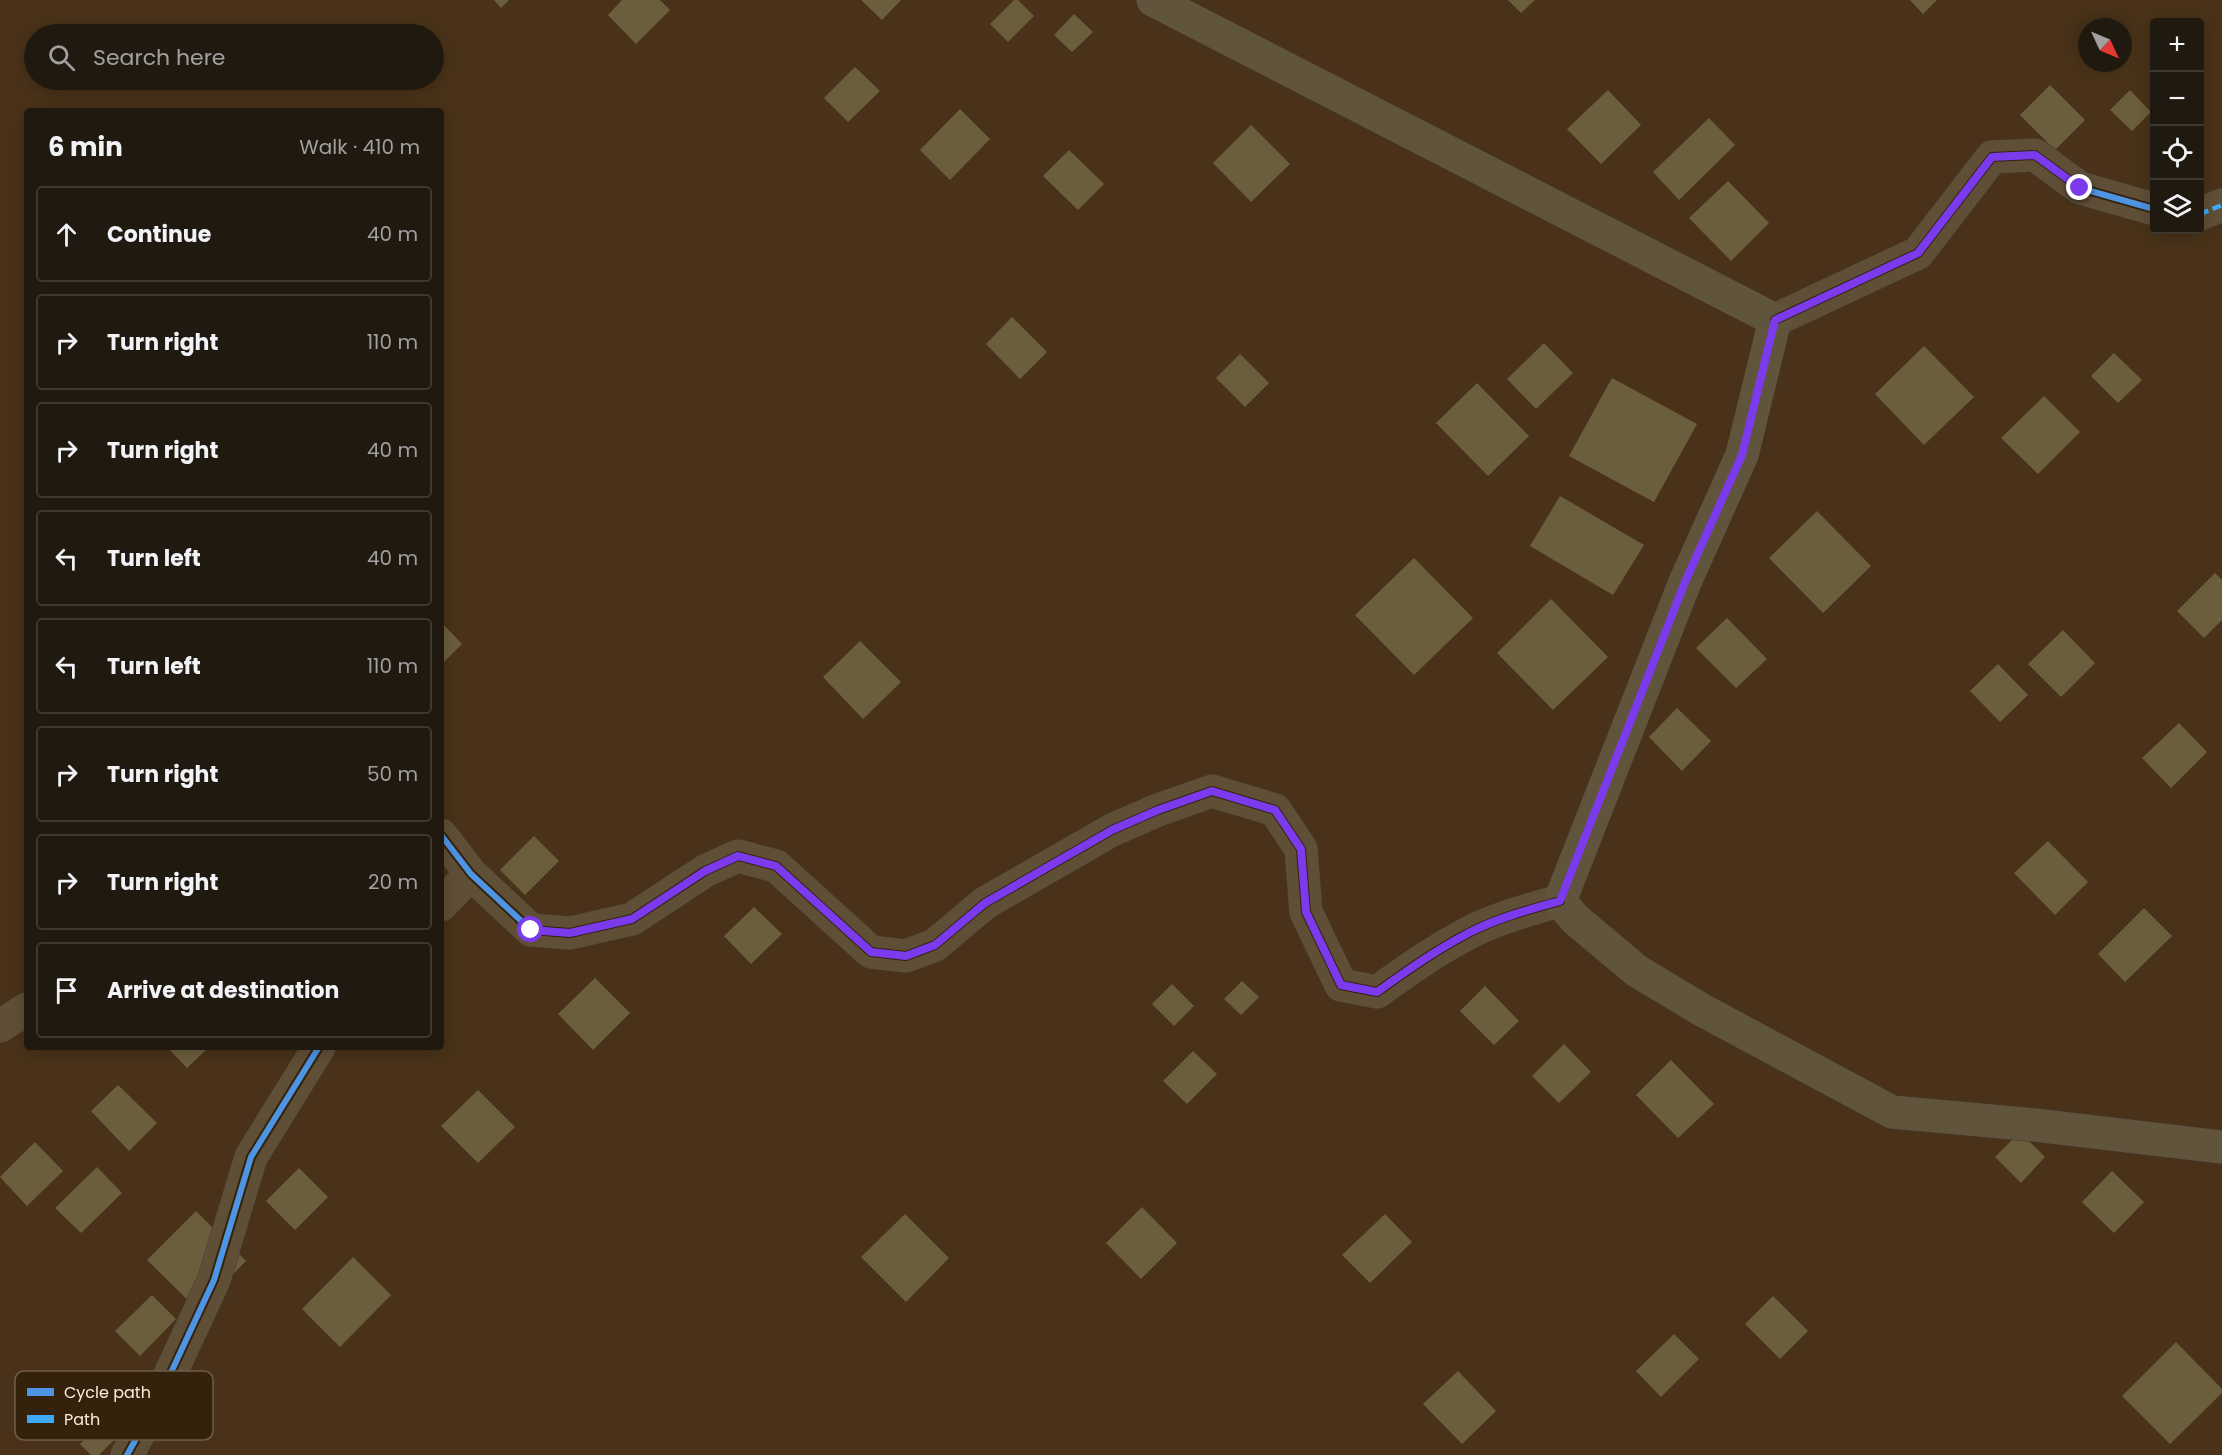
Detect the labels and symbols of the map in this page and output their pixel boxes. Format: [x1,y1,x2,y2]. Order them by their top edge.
north arrow [2078,18,2132,72]
route end [2066,174,2092,200]
route start [517,916,543,942]
legend [15,1371,213,1440]
text: Cycle path [64,1381,151,1404]
text: Path [64,1408,100,1431]

